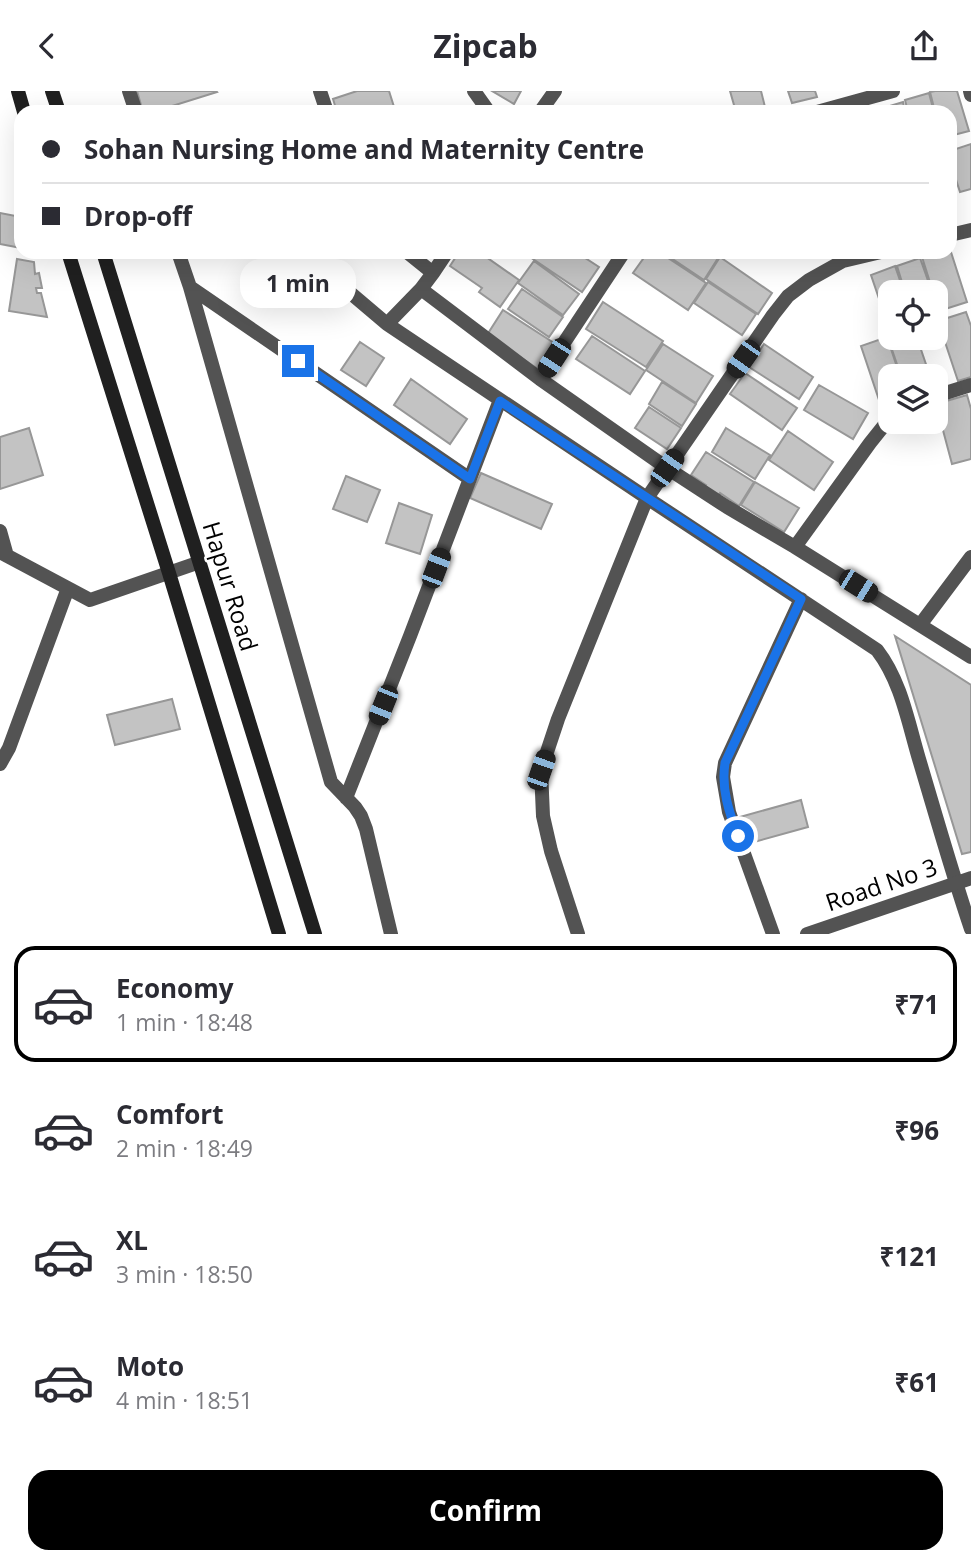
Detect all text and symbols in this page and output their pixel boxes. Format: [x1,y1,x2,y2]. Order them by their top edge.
text: Zipcab [433,24,538,67]
icon: back [28,27,66,65]
icon: share [905,27,943,65]
text: Sohan Nursing Home and Maternity Centre [84,131,644,167]
text: Drop-off [84,198,192,234]
callout: 1 min [240,259,356,309]
text: 1 min [266,267,330,299]
map controls [878,280,948,434]
button: locate [878,280,948,350]
car [534,335,575,381]
car [723,336,764,382]
route end [282,345,314,377]
button: layers [878,364,948,434]
car [647,445,688,491]
street label: Hapur Road [196,517,266,655]
car [419,545,454,591]
car [835,566,882,606]
car [366,682,401,728]
car [525,747,558,793]
route start [722,820,754,852]
street label: Road No 3 [821,850,941,918]
text: Economy [116,970,234,1006]
icon: car [32,973,95,1036]
text: ₹71 [894,986,939,1022]
text: 1 min · 18:48 [116,1006,253,1038]
text: Comfort [116,1096,223,1132]
icon: car [32,1099,95,1162]
text: ₹96 [894,1112,939,1148]
text: 2 min · 18:49 [116,1132,253,1164]
text: XL [116,1222,148,1258]
icon: car [32,1225,95,1288]
text: ₹121 [880,1238,939,1274]
text: 3 min · 18:50 [116,1258,253,1290]
text: Moto [116,1348,184,1384]
icon: car [32,1351,95,1414]
text: ₹61 [894,1364,939,1400]
text: 4 min · 18:51 [116,1384,253,1416]
button: Confirm [28,1470,943,1550]

